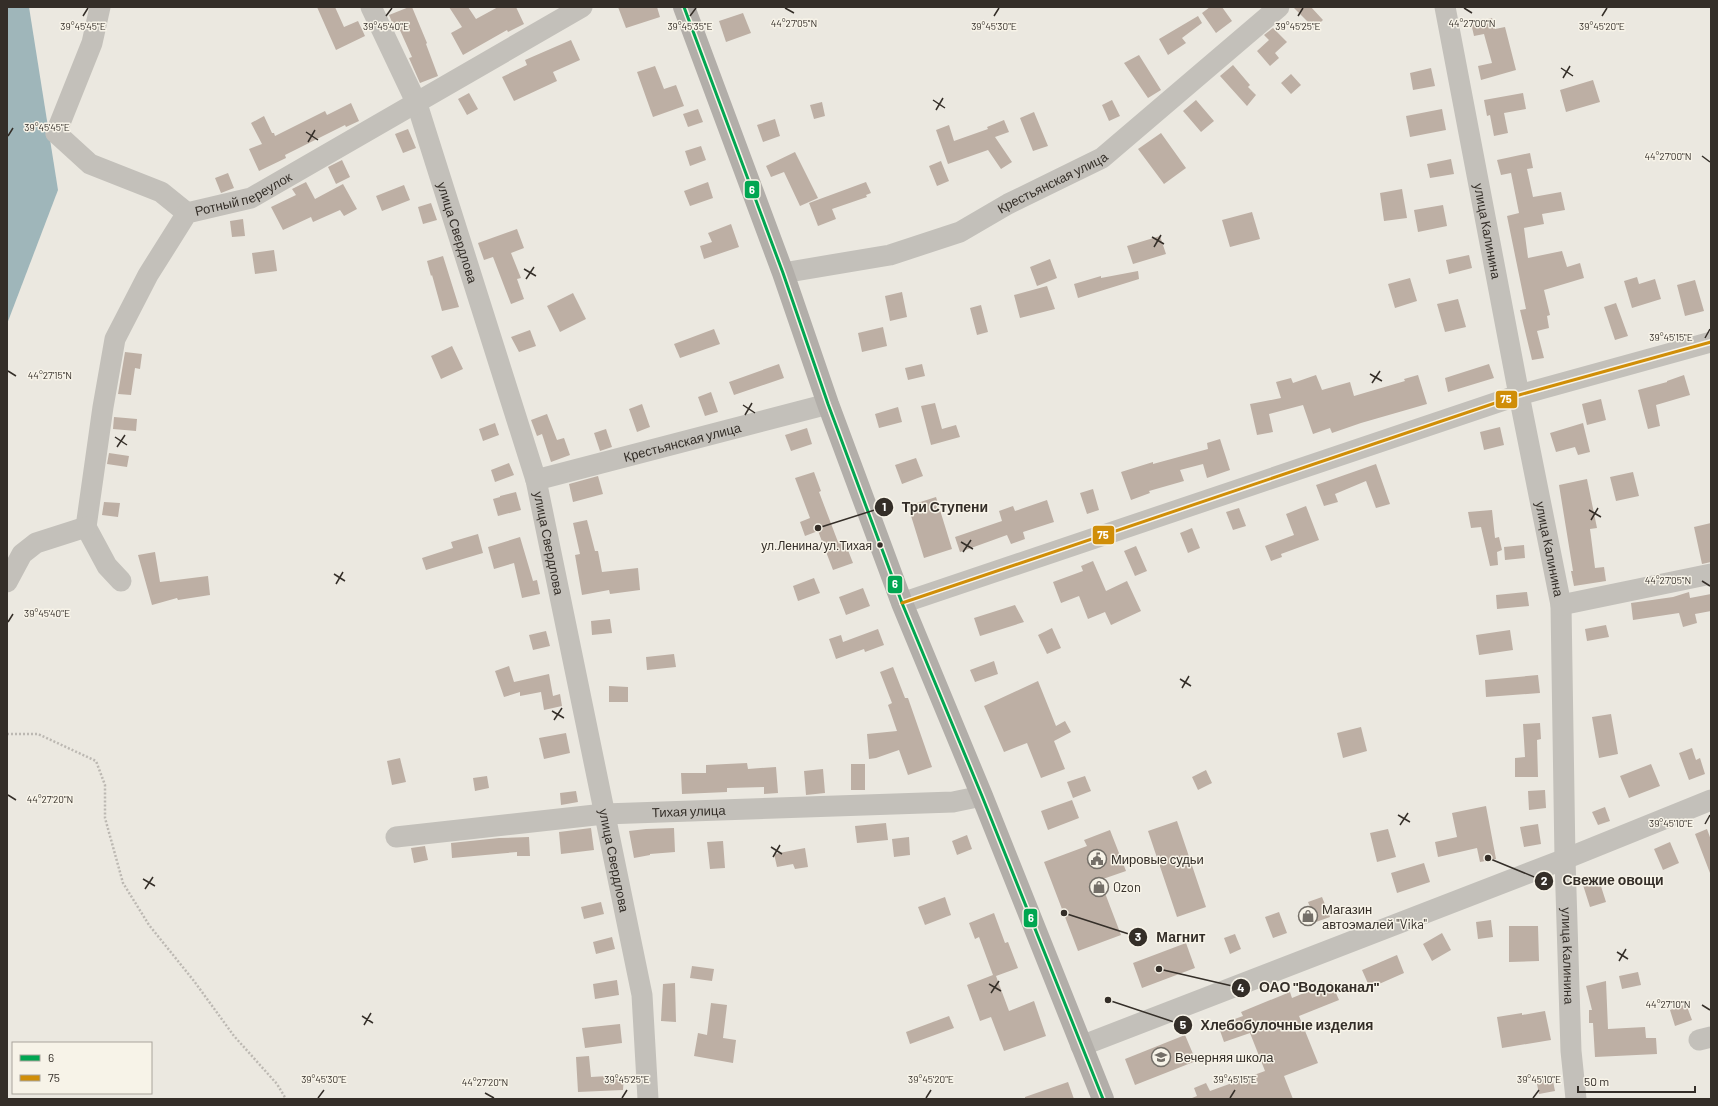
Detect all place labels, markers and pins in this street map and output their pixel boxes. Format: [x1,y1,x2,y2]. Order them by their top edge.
callout: Три Ступени [874,494,996,520]
place label: ул.Ленина/ул.Тихая [761,538,872,553]
marker: ул.Ленина/ул.Тихая [875,540,885,550]
public building icon: Мировые судьи [1086,848,1108,870]
place label: Мировые судьи [1111,851,1204,867]
callout: Свежие овощи [1534,868,1671,894]
shop icon: Ozon [1088,876,1110,898]
place label: Ozon [1113,879,1141,895]
place label: Магазин автоэмалей "Vika" [1322,901,1427,932]
shop icon: Магазин автоэмалей "Vika" [1297,905,1319,927]
callout: Магнит [1128,924,1213,950]
callout: ОАО "Водоканал" [1231,975,1387,1001]
callout: Хлебобулочные изделия [1173,1012,1382,1038]
school or university icon: Вечерняя школа [1150,1046,1172,1068]
place label: Вечерняя школа [1175,1049,1274,1065]

